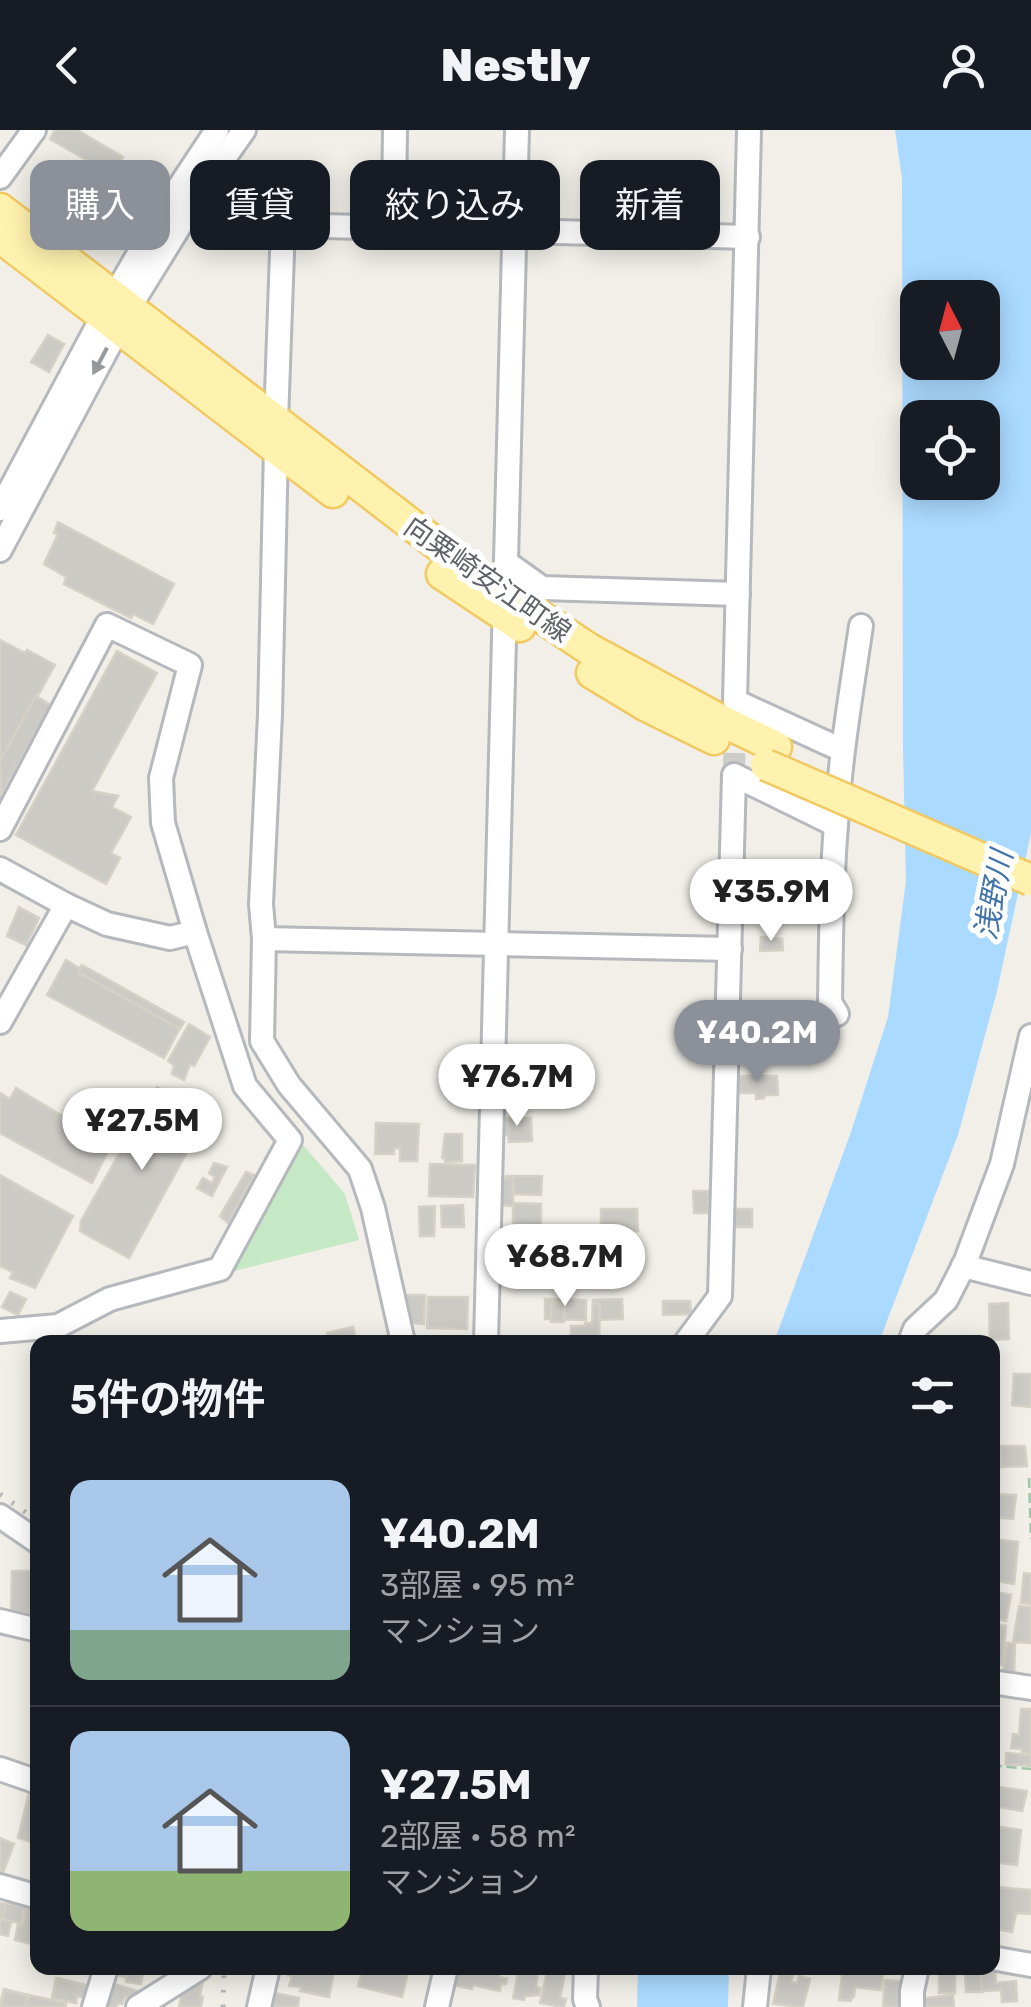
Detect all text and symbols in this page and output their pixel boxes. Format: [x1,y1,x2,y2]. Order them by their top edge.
icon: back [40,38,95,93]
icon: person [936,38,991,93]
text: Nestly [441,39,590,92]
chip: 購入 [30,160,170,250]
chip: 賃貸 [190,160,330,250]
chip: 絞り込み [350,160,560,250]
chip: 新着 [580,160,720,250]
north arrow [900,280,1000,380]
map controls [900,280,1000,500]
one-way arrow [92,347,109,375]
button: locate [900,400,1000,500]
street label: 向粟崎安江町線 [398,510,577,649]
water label: 浅野川 [968,844,1021,943]
pin: ¥35.9M [690,859,852,944]
text: ¥35.9M [712,872,830,910]
pin: ¥40.2M [676,1000,838,1085]
text: ¥40.2M [696,1013,818,1051]
pin: ¥76.7M [436,1044,598,1129]
text: ¥76.7M [460,1057,574,1095]
pin: ¥27.5M [61,1088,223,1173]
text: ¥27.5M [84,1101,200,1139]
pin: ¥68.7M [484,1224,646,1309]
text: ¥68.7M [506,1237,624,1275]
icon: filters [905,1368,960,1423]
text: 5件の物件 [70,1375,265,1425]
text: ¥40.2M [380,1509,540,1559]
icon: home [150,1520,270,1640]
text: 3部屋 · 95 m² [380,1566,575,1604]
text: マンション [380,1612,540,1650]
text: ¥27.5M [380,1760,532,1810]
icon: home [150,1771,270,1891]
text: 2部屋 · 58 m² [380,1817,576,1855]
text: マンション [380,1863,540,1901]

